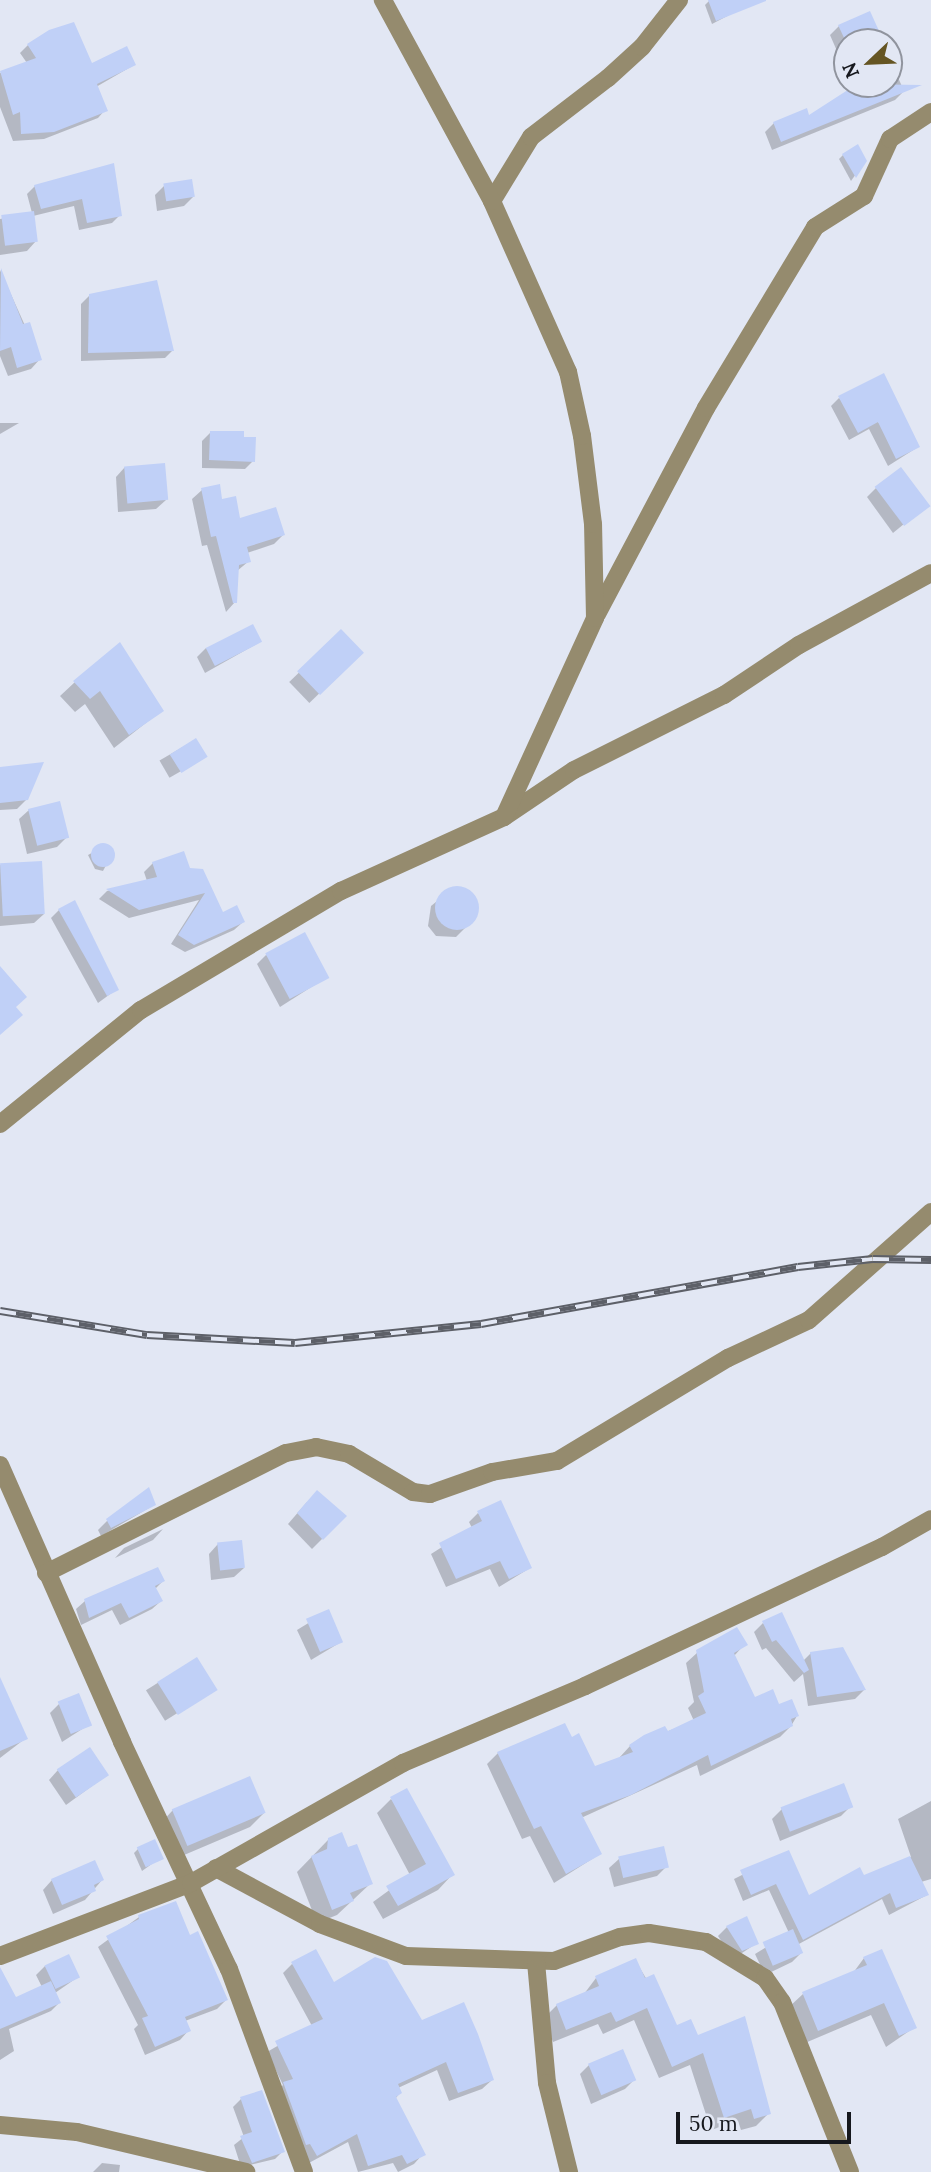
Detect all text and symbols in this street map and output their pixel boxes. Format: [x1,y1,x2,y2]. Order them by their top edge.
north arrow [833,28,903,98]
text: N [837,59,864,82]
scale bar [679,2098,854,2142]
text: 50 m [689,2110,738,2137]

